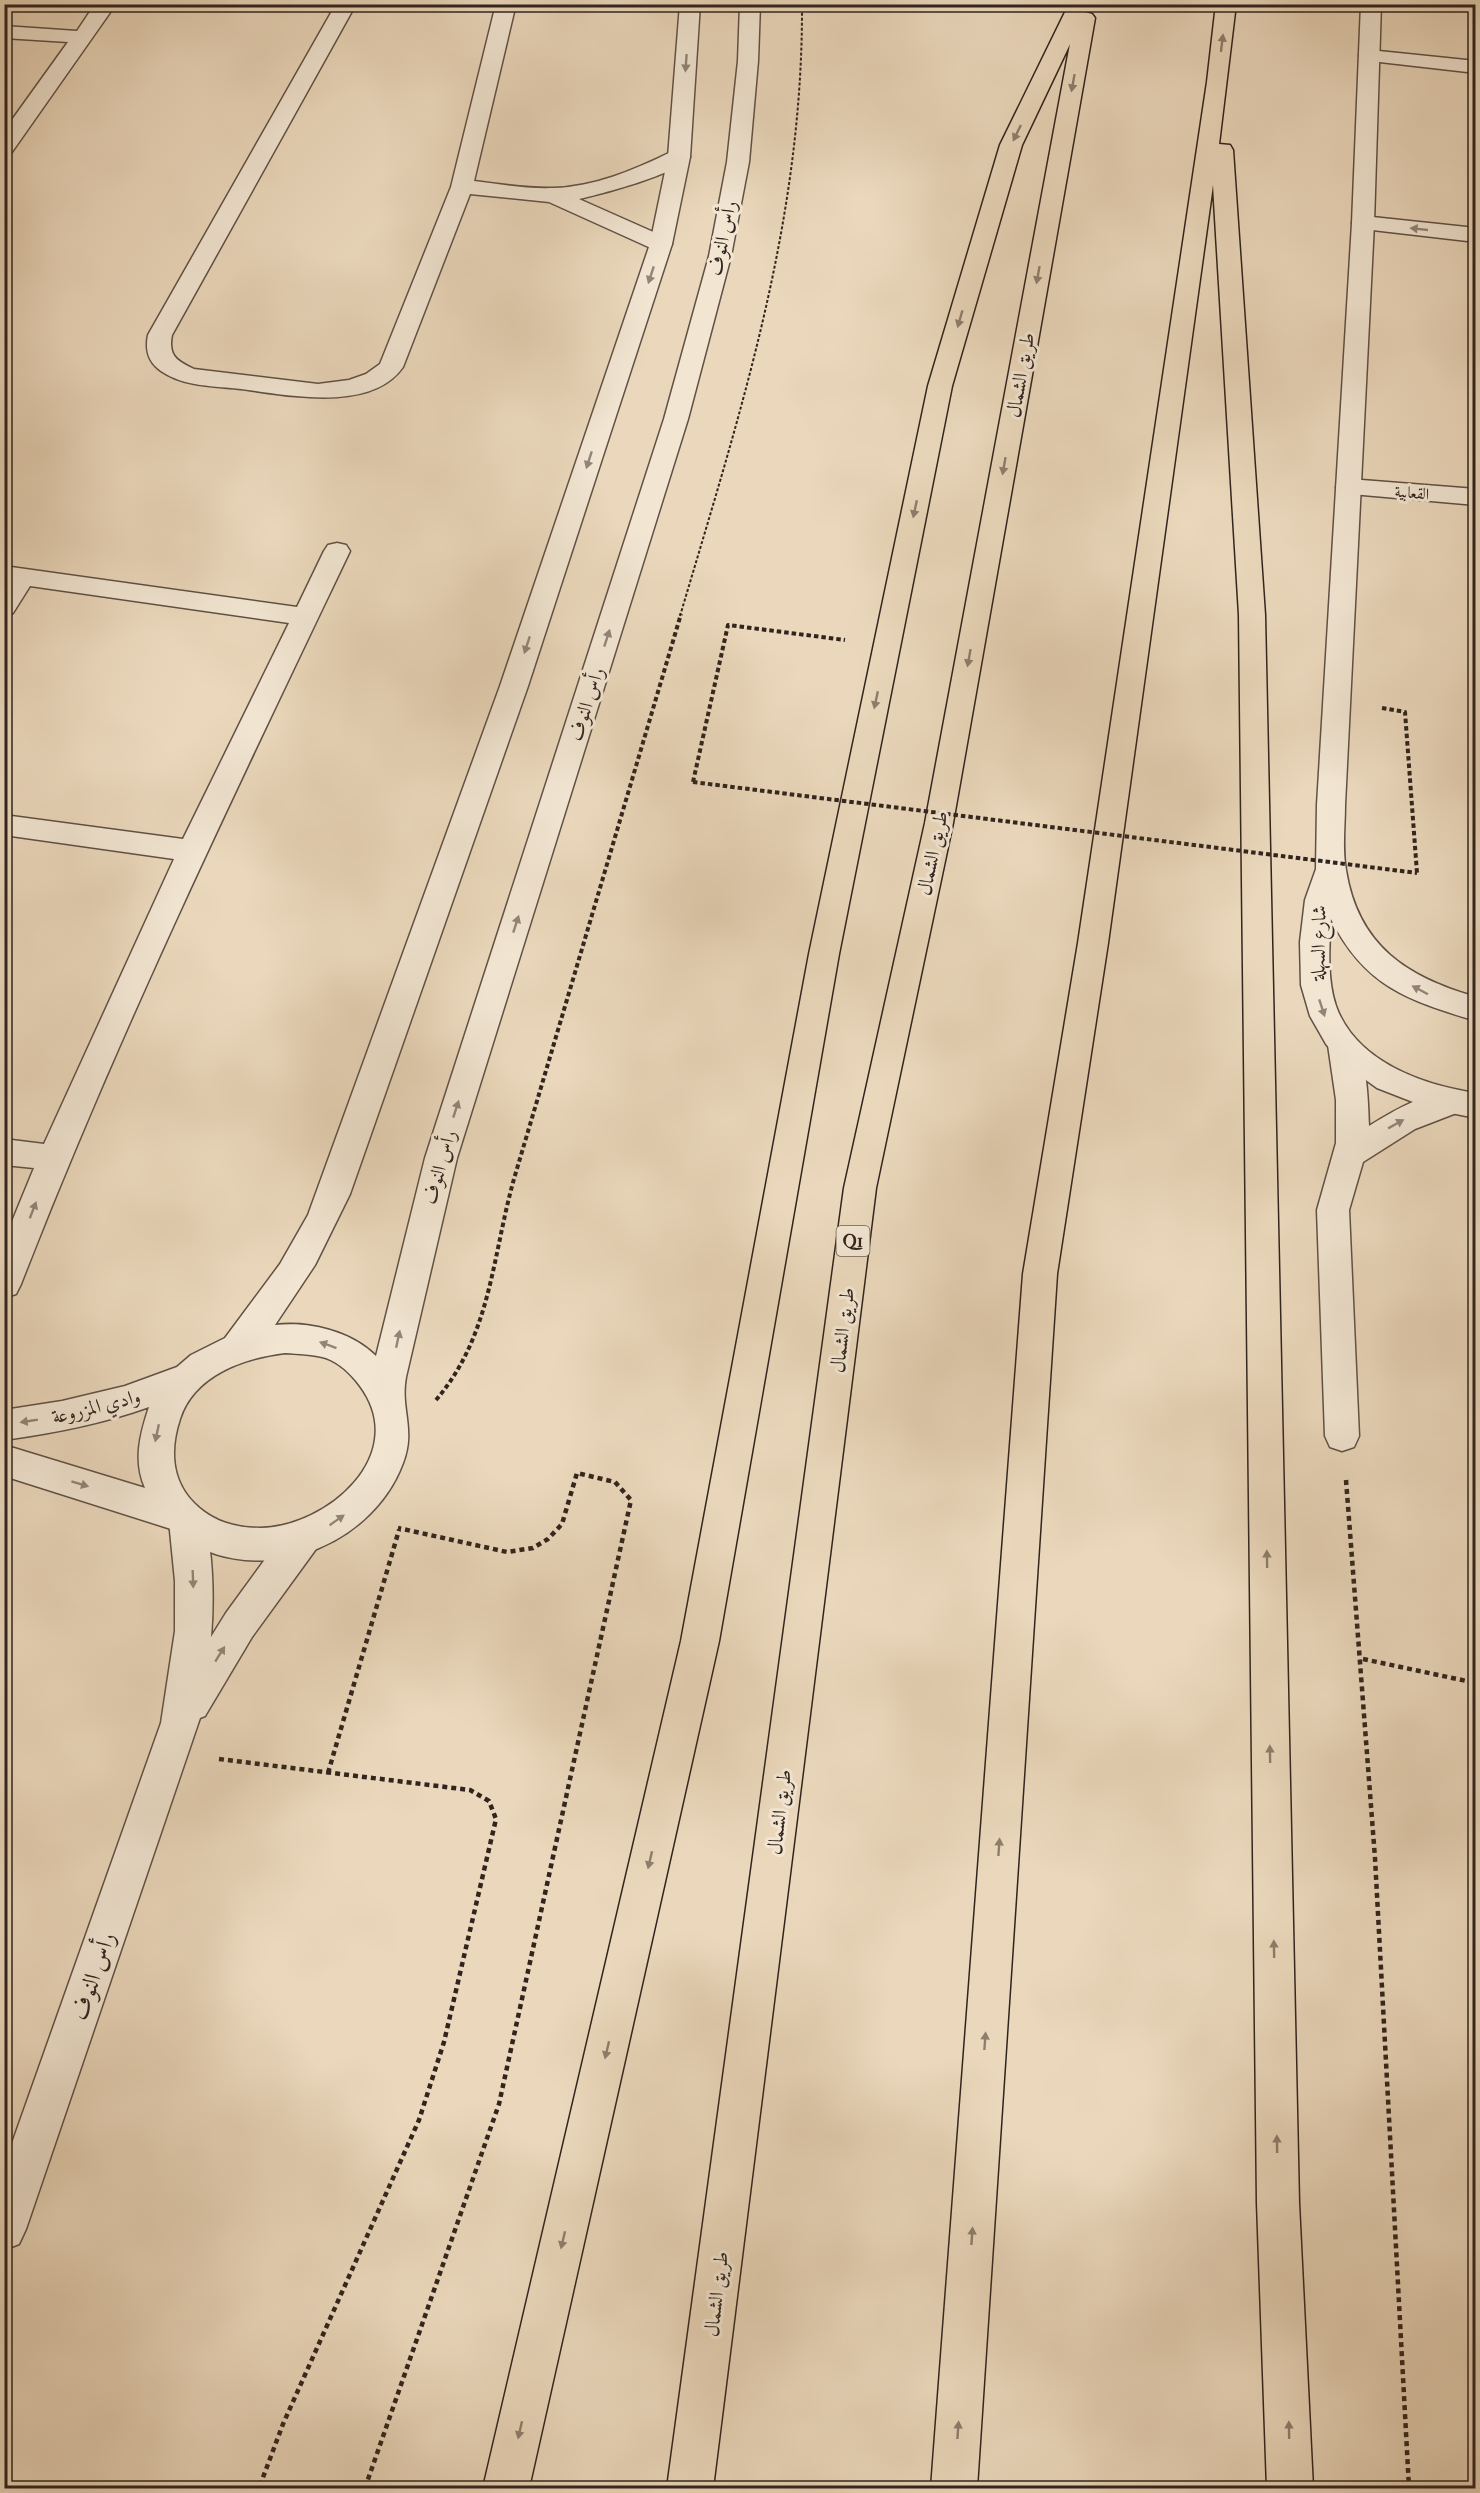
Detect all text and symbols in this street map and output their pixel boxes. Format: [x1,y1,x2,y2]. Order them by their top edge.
one-way arrow [1217,34,1227,53]
one-way arrow [682,53,691,72]
one-way arrow [1068,73,1077,92]
one-way arrow [1012,124,1021,141]
street label: رأس النوف [700,198,743,278]
one-way arrow [1410,224,1429,234]
one-way arrow [1033,265,1042,284]
one-way arrow [646,266,655,284]
one-way arrow [955,310,964,328]
street label: طريق الشمال [1002,331,1040,420]
one-way arrow [584,451,593,469]
one-way arrow [999,457,1008,476]
street label: القعابية [1394,482,1430,504]
one-way arrow [910,499,919,518]
one-way arrow [603,629,613,647]
one-way arrow [522,636,532,654]
one-way arrow [964,649,973,668]
street label: رأس النوف [561,663,610,744]
one-way arrow [871,690,880,709]
street label: طريق الشمال [912,809,954,898]
street label: شارع السهلة [1306,905,1337,982]
one-way arrow [512,915,521,933]
one-way arrow [1412,985,1429,995]
one-way arrow [1318,999,1328,1017]
one-way arrow [452,1100,461,1118]
one-way arrow [1388,1120,1405,1130]
street label: رأس النوف [415,1127,462,1207]
one-way arrow [29,1201,39,1219]
road number: Q1 [836,1226,870,1256]
street label: طريق الشمال [826,1286,860,1374]
one-way arrow [394,1329,403,1348]
one-way arrow [319,1340,337,1350]
street label: وادي المزروعة [49,1384,144,1432]
one-way arrow [19,1417,38,1426]
one-way arrow [152,1424,162,1442]
one-way arrow [71,1480,89,1489]
one-way arrow [329,1514,345,1526]
one-way arrow [1262,1550,1272,1569]
one-way arrow [188,1570,198,1589]
one-way arrow [214,1646,225,1662]
one-way arrow [1266,1745,1275,1764]
street label: طريق الشمال [763,1768,797,1856]
one-way arrow [995,1837,1004,1856]
one-way arrow [645,1851,655,1869]
street label: رأس النوف [62,1927,122,2024]
one-way arrow [1269,1940,1278,1959]
one-way arrow [981,2032,990,2051]
one-way arrow [601,2041,611,2059]
one-way arrow [1272,2135,1282,2154]
one-way arrow [967,2226,976,2245]
one-way arrow [558,2231,567,2250]
street label: طريق الشمال [700,2250,734,2338]
one-way arrow [514,2421,524,2439]
one-way arrow [953,2421,962,2440]
one-way arrow [1284,2421,1294,2440]

